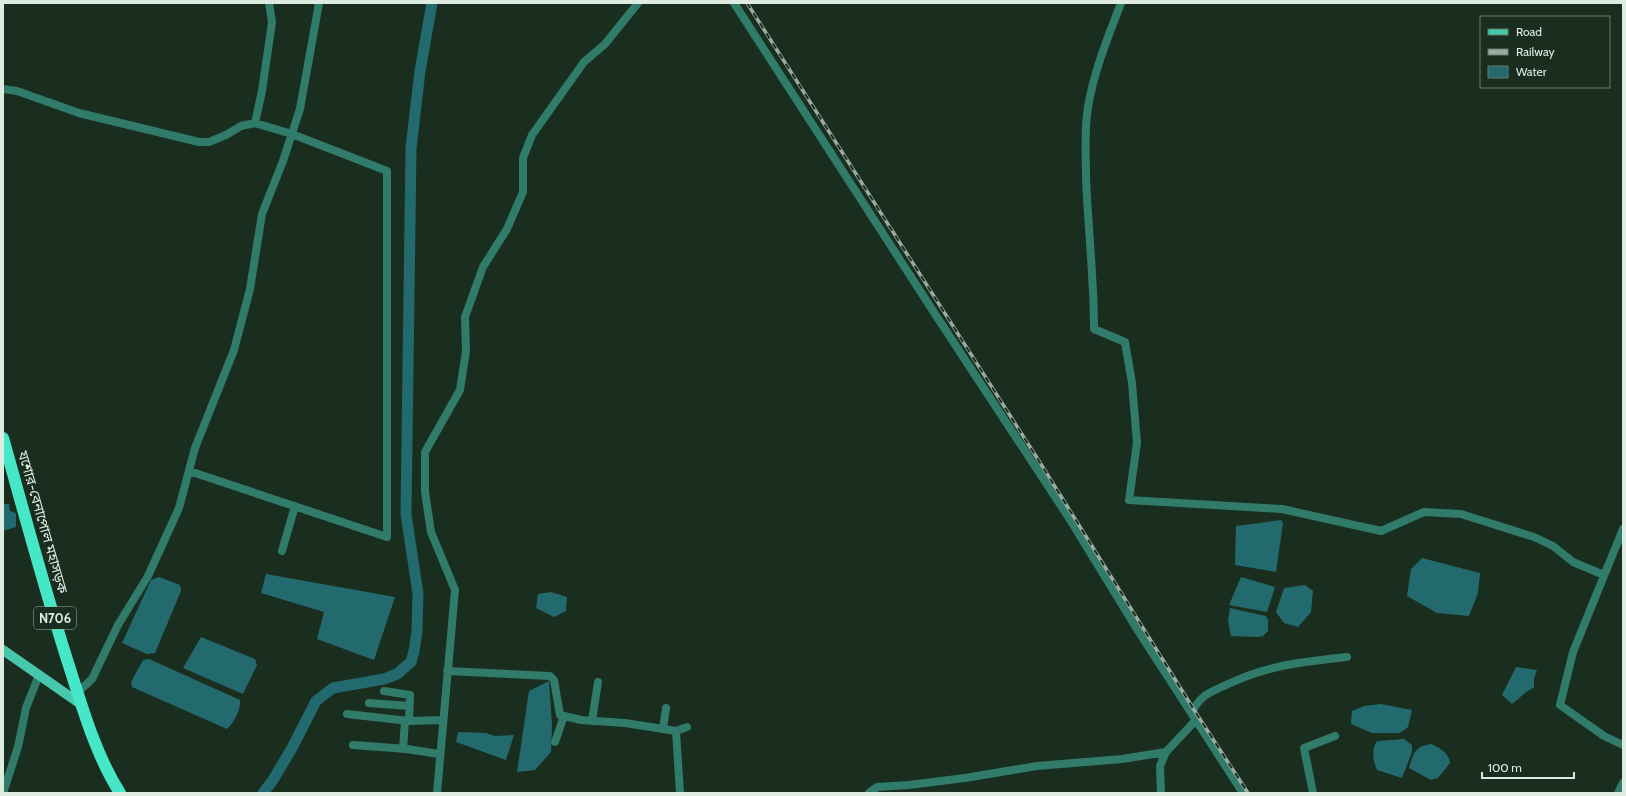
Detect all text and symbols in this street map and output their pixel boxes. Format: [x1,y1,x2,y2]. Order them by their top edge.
legend [1480,16,1610,88]
text: Road [1516,24,1542,39]
text: Railway [1516,44,1554,59]
text: Water [1516,64,1547,79]
street label: যশোর-বেনাপোল মহাসড়ক [14,448,72,596]
road number: N706 [34,607,76,629]
scale bar [1482,754,1574,780]
text: 100 m [1488,760,1522,775]

